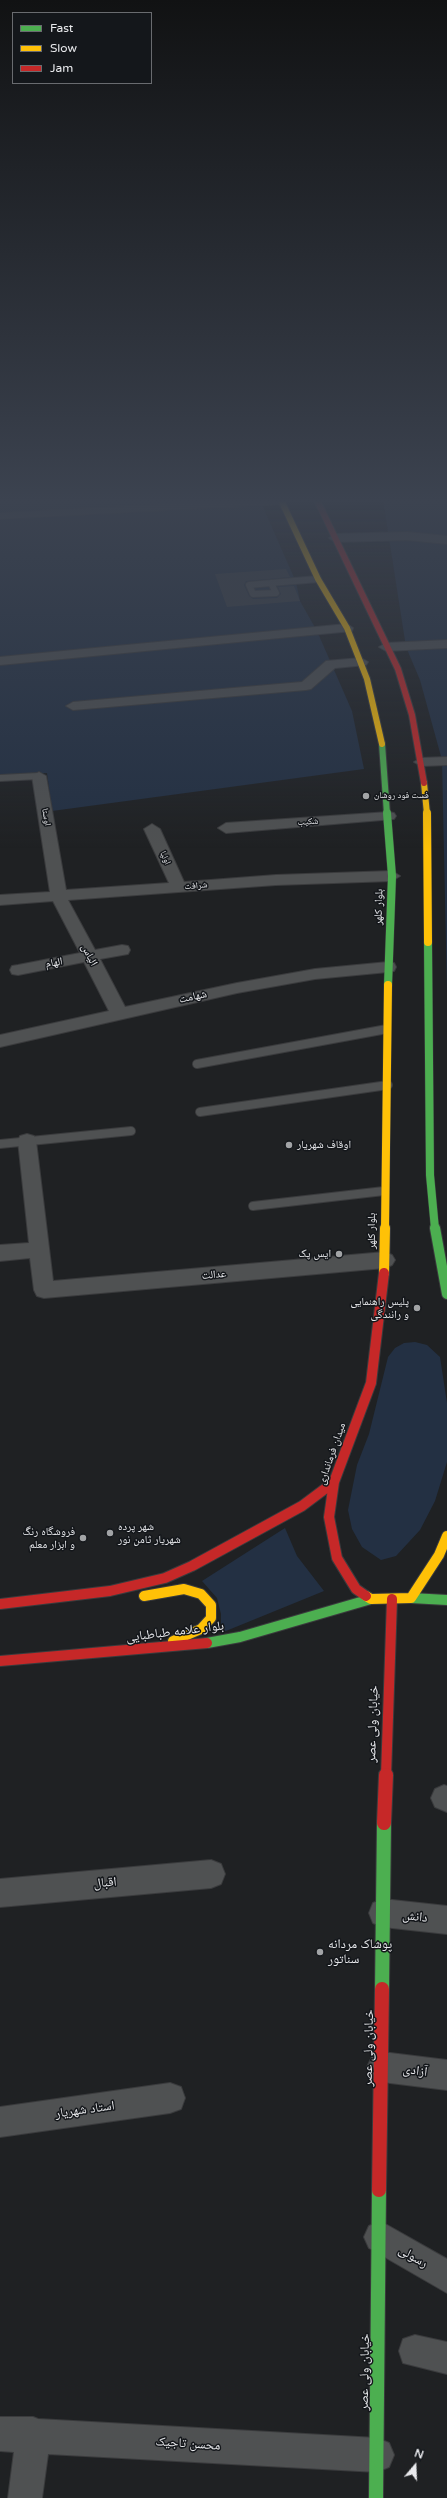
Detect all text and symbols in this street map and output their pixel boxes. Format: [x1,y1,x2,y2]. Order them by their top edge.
legend [12,12,152,84]
text: Fast [50,21,73,35]
text: Slow [50,41,77,55]
text: Jam [50,61,73,75]
marker: فست فود روشان [361,791,371,801]
place label: فست فود روشان [374,791,429,801]
street label: اوستا [39,807,53,827]
street label: شکیب [297,816,319,828]
street label: اولیا [157,849,173,867]
street label: شرافت [184,880,208,892]
street label: بلوار کلهر [372,889,386,925]
street label: الیاس [78,942,100,968]
street label: الهام [44,955,64,971]
street label: شهامت [178,988,208,1006]
place label: اوقاف شهریار [297,1138,351,1152]
marker: اوقاف شهریار [284,1140,294,1150]
street label: بلوار کلهر [365,1213,379,1249]
place label: ایس پک [298,1247,331,1261]
marker: ایس پک [334,1249,344,1259]
street label: عدالت [201,1267,227,1283]
place label: پلیس راهنمایی و رانندگی [350,1295,409,1321]
marker: پلیس راهنمایی و رانندگی [412,1303,422,1313]
street label: میدان فرمانداری [315,1421,349,1487]
place label: شهر پرده شهریار ثامن نور [118,1520,181,1546]
place label: فروشگاه رنگ و ابزار معلم [23,1525,75,1551]
marker: شهر پرده شهریار ثامن نور [105,1528,115,1538]
marker: فروشگاه رنگ و ابزار معلم [78,1533,88,1543]
street label: بلوار علامه طباطبایی [125,1618,225,1646]
street label: خیابان ولی عصر [364,1685,382,1763]
street label: اقبال [93,1874,117,1892]
street label: دانش [402,1908,428,1926]
place label: پوشاک مردانه سناتور [328,1937,392,1968]
marker: پوشاک مردانه سناتور [315,1947,325,1957]
street label: خیابان ولی عصر [361,2009,377,2087]
street label: آزادی [402,2062,428,2080]
street label: استاد شهریار [54,2098,116,2122]
street label: رسولی [396,2242,430,2272]
street label: خیابان ولی عصر [357,2333,373,2411]
street label: محسن تاجیک [155,2434,221,2454]
north arrow [395,2446,435,2486]
text: N [413,2447,425,2462]

